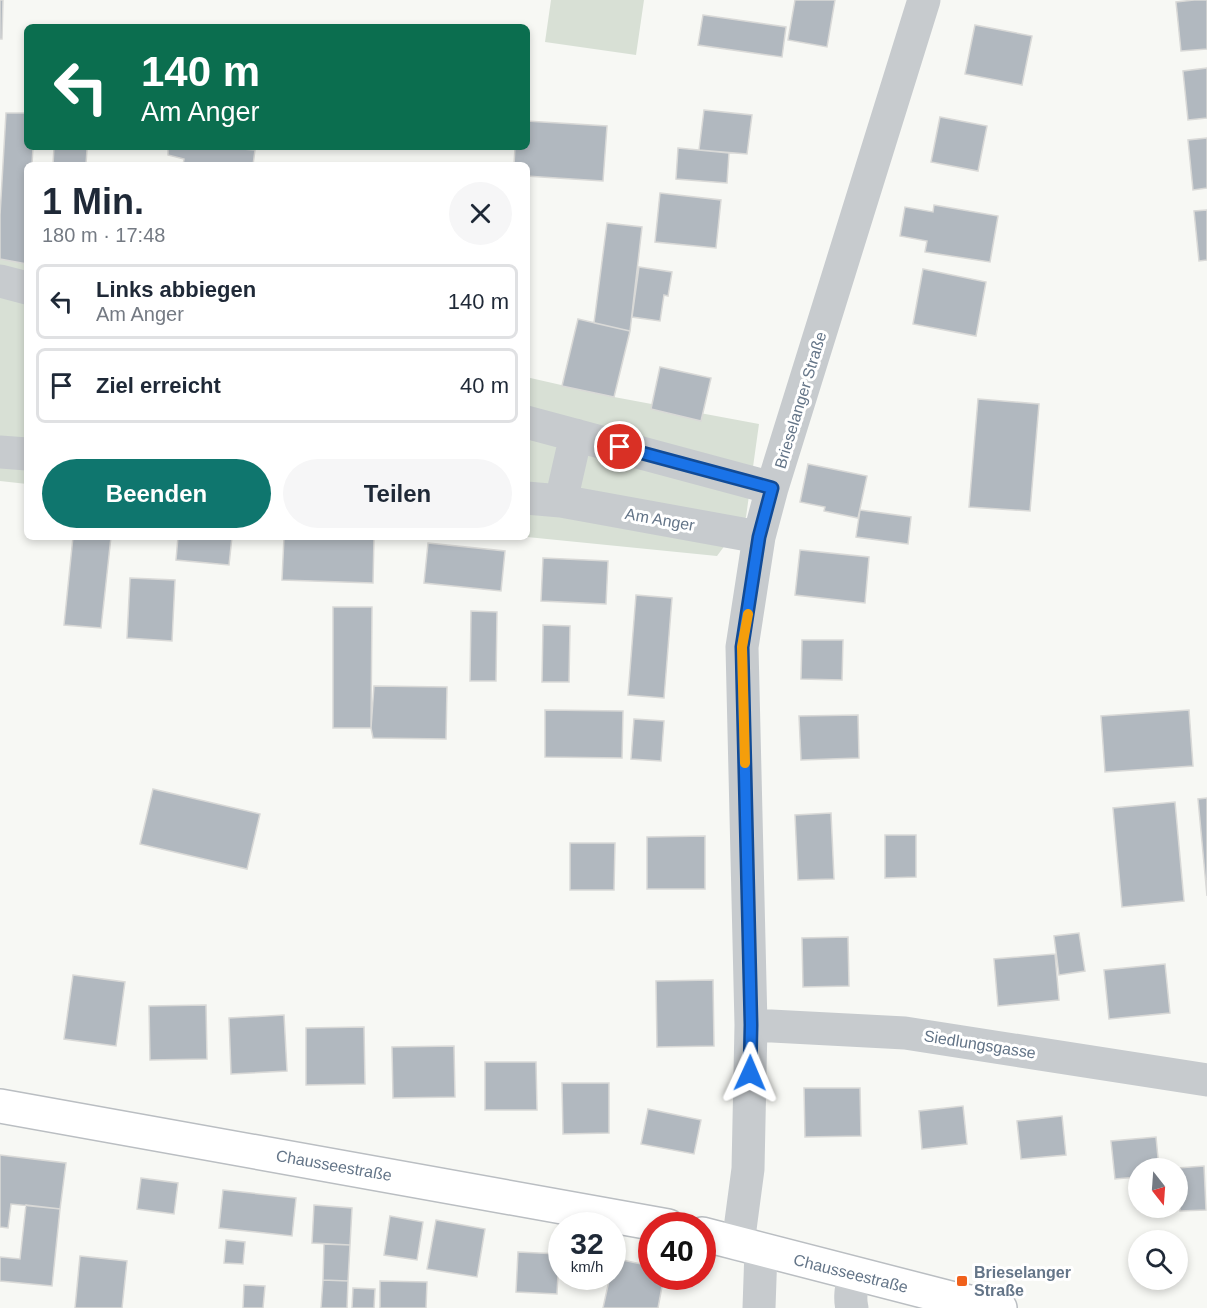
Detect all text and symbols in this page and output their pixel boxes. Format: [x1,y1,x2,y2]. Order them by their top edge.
icon: left [42,48,120,126]
text: 140 m [141,48,260,95]
text: Am Anger [141,97,260,127]
text: 1 Min. [42,181,144,222]
button: close [449,182,512,245]
text: 180 m · 17:48 [42,224,165,246]
text: Links abbiegen [96,277,256,302]
icon: left [45,285,78,318]
text: 140 m [448,289,509,314]
text: Am Anger [96,303,184,325]
street label: Brieselanger Straße [772,330,829,471]
icon: arrive [45,369,78,402]
text: Ziel erreicht [96,373,221,398]
text: 40 m [460,373,509,398]
pin [594,421,645,472]
icon: arrive [603,430,636,463]
button: Beenden [42,459,271,528]
button: Teilen [283,459,512,528]
street label: Am Anger [624,505,697,534]
street label: Siedlungsgasse [923,1027,1037,1062]
position arrow [718,1041,782,1105]
street label: Chausseestraße [275,1147,393,1184]
north arrow [1128,1158,1188,1218]
map controls [1128,1158,1188,1290]
speed limit sign: 40 [638,1212,716,1290]
text: 32 [570,1227,604,1260]
button: search [1128,1230,1188,1290]
street label: Chausseestraße [792,1251,910,1296]
text: km/h [571,1258,603,1275]
place label: Brieselanger Straße [974,1264,1071,1299]
marker: Brieselanger Straße [955,1274,969,1288]

